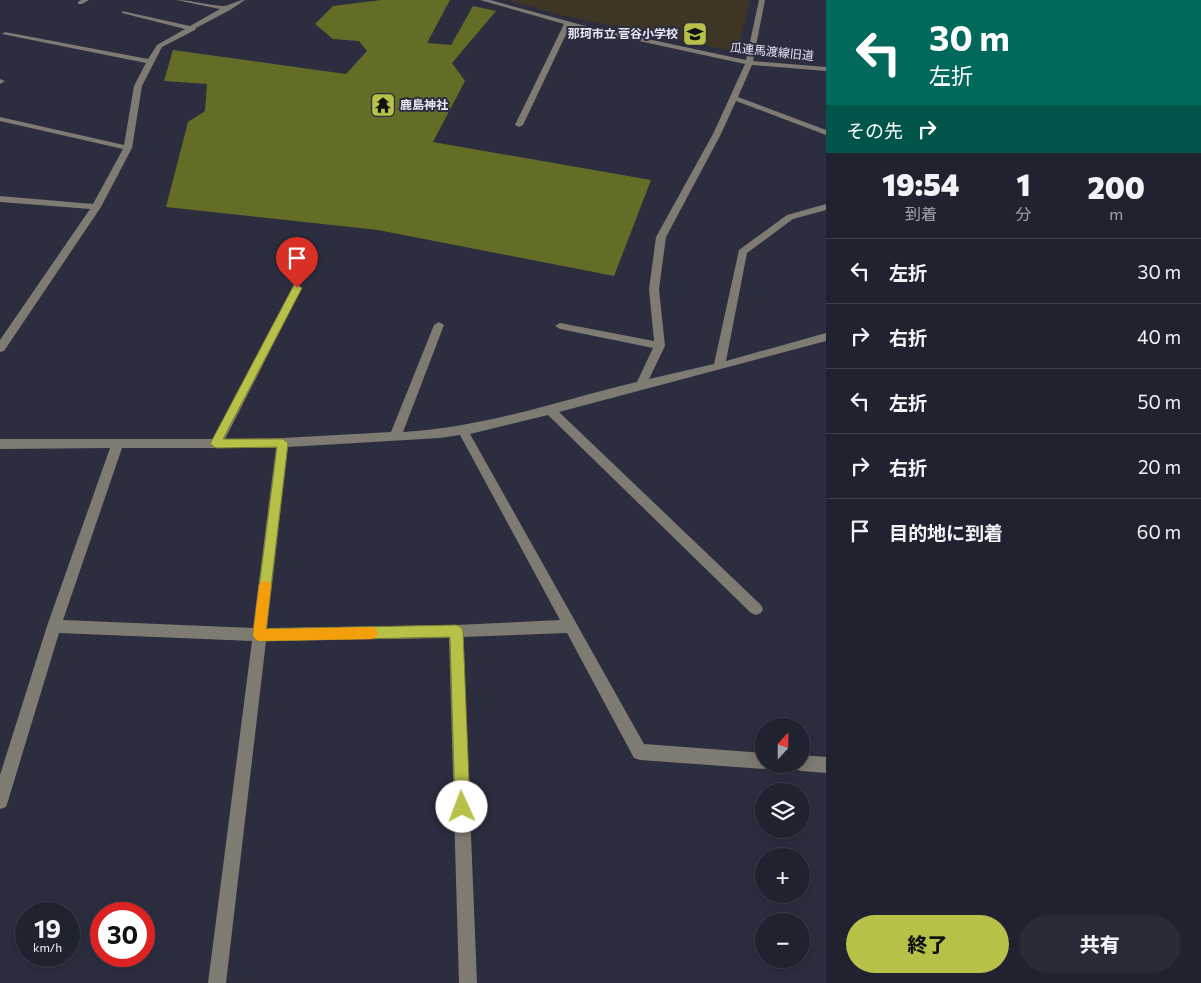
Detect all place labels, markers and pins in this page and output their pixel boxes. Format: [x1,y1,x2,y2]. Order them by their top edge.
school or university icon: 那珂市立 菅谷小学校 [682,21,708,47]
place label: 那珂市立 菅谷小学校 [568,26,678,40]
temple icon: 鹿島神社 [370,92,396,118]
place label: 鹿島神社 [400,97,448,111]
pin [276,237,318,288]

